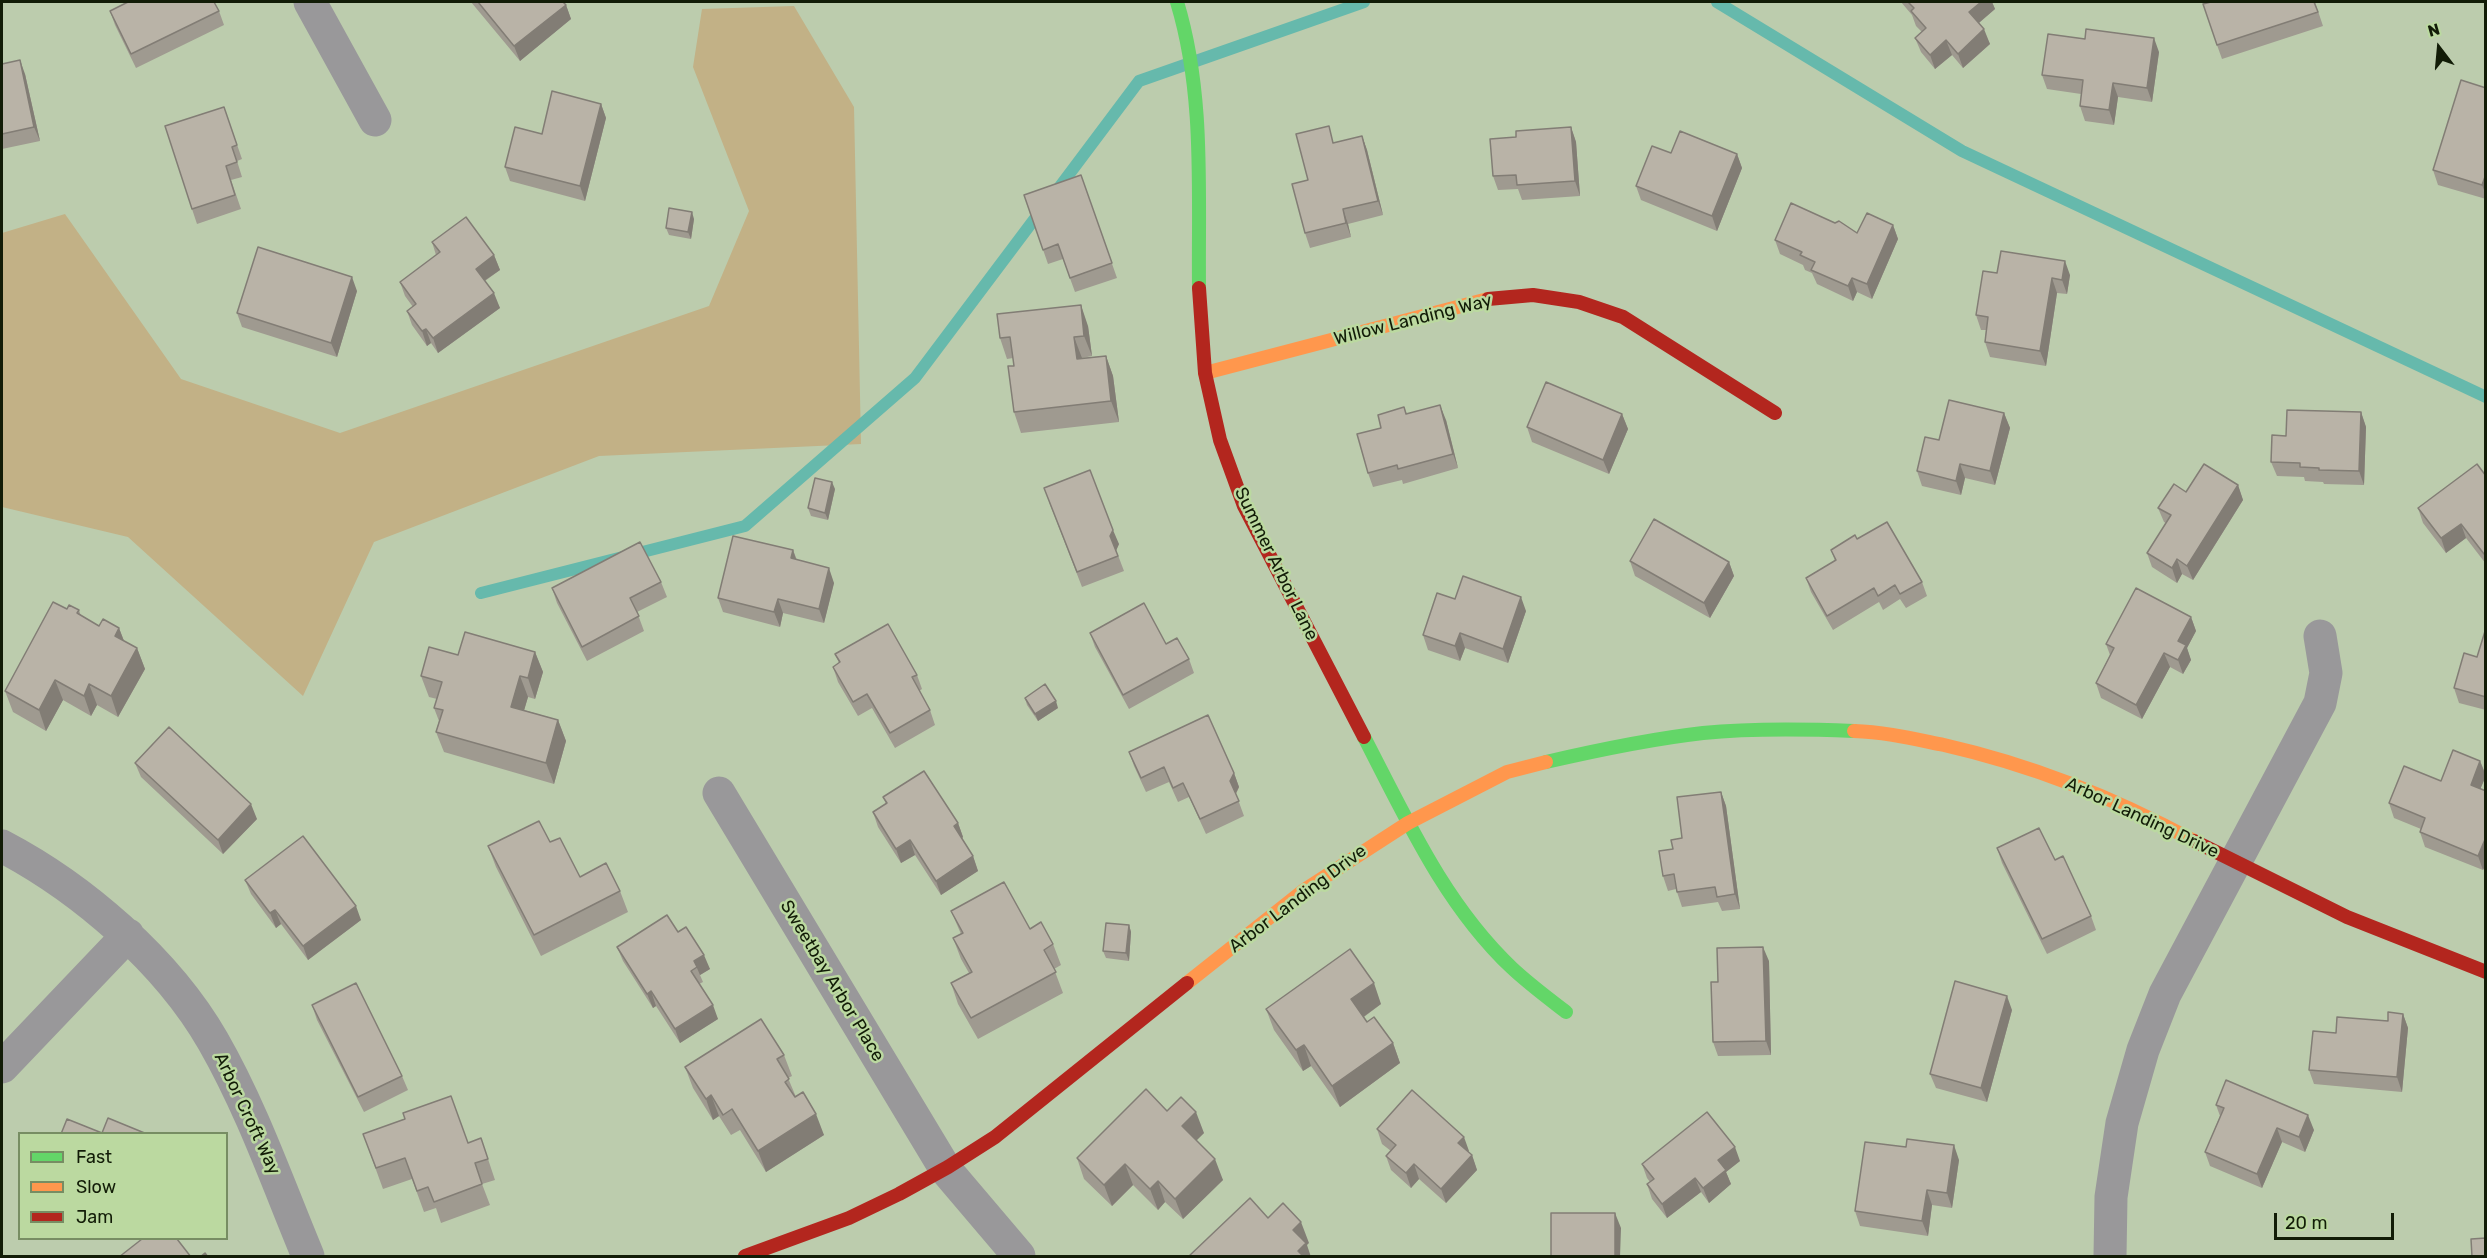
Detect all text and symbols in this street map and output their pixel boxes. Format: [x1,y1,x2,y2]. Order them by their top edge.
north arrow [2409,18,2469,78]
text: N [2426,19,2442,41]
street label: Willow Landing Way [1332,290,1494,350]
street label: Summer Arbor Lane [1230,484,1322,644]
street label: Arbor Landing Drive [2062,773,2222,863]
street label: Arbor Landing Drive [1225,840,1371,958]
street label: Sweetbay Arbor Place [775,896,889,1066]
street label: Arbor Croft Way [209,1050,285,1178]
legend [18,1132,228,1240]
text: Fast [76,1146,112,1168]
text: Slow [76,1176,116,1198]
scale bar [2277,1201,2397,1239]
text: Jam [76,1206,113,1228]
text: 20 m [2285,1212,2327,1234]

